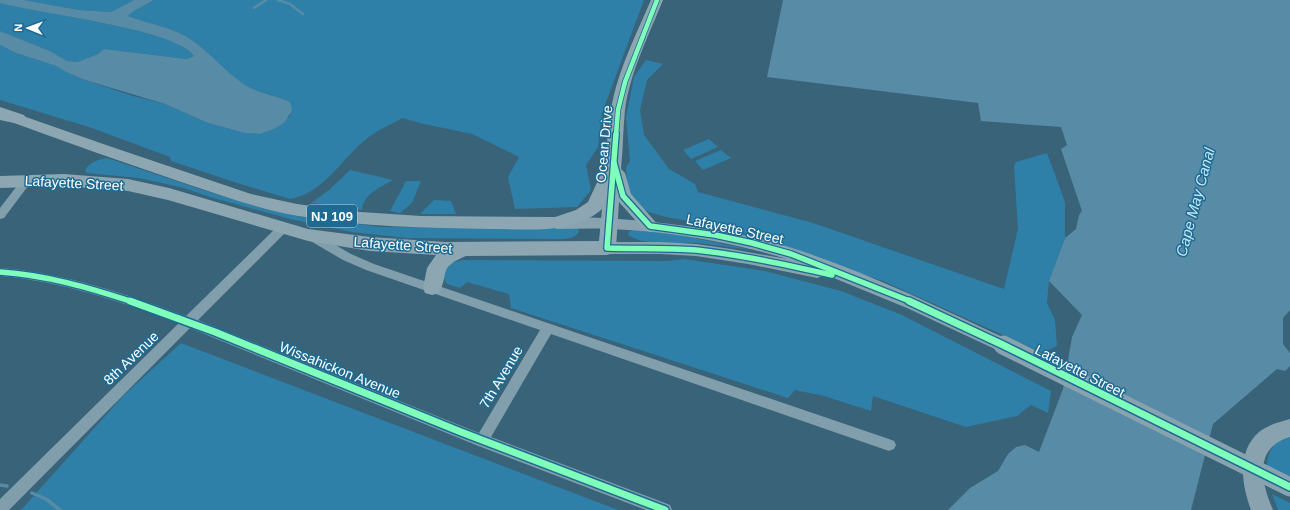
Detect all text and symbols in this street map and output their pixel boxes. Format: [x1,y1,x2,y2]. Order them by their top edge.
north arrow [8,8,48,48]
text: N [12,24,24,32]
street label: Ocean Drive [593,104,615,183]
water label: Cape May Canal [1172,145,1218,258]
street label: Lafayette Street [24,172,124,194]
road number: NJ 109 [307,205,357,227]
street label: Lafayette Street [685,211,785,247]
street label: Lafayette Street [353,234,453,256]
street label: 8th Avenue [100,328,162,388]
street label: Wissahickon Avenue [277,338,403,402]
street label: Lafayette Street [1032,341,1128,401]
street label: 7th Avenue [476,343,526,411]

